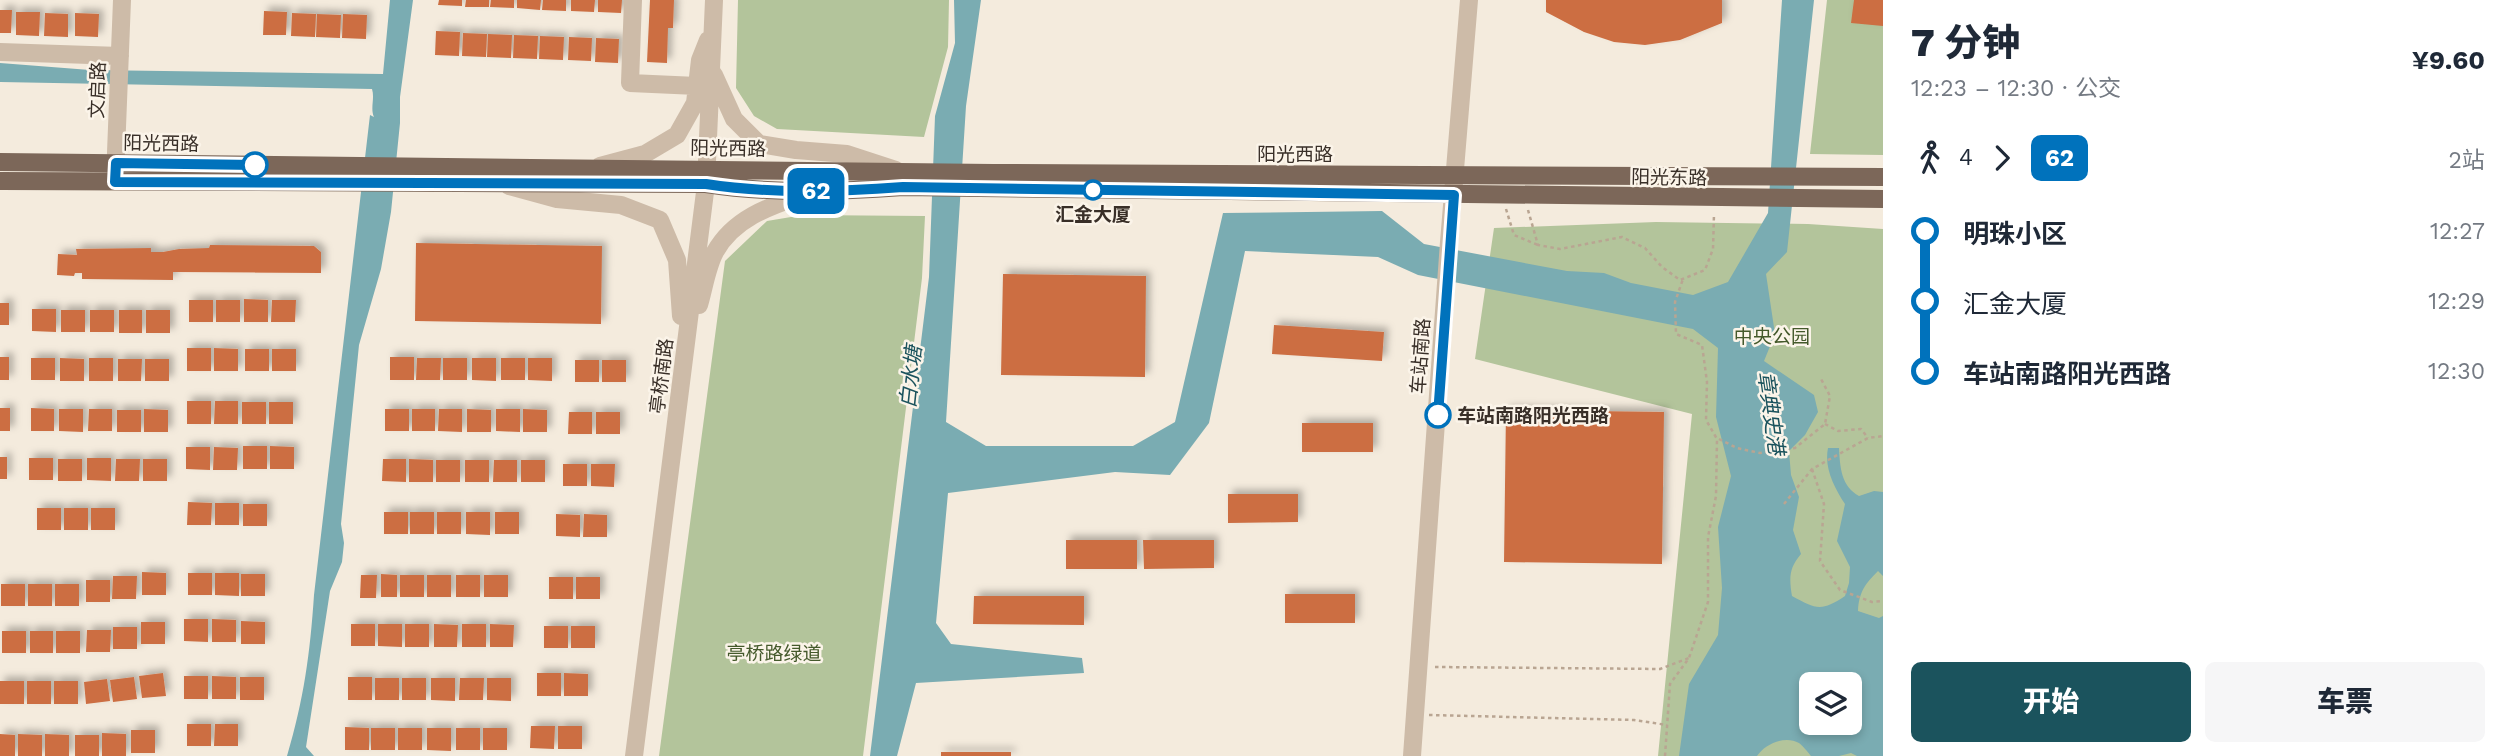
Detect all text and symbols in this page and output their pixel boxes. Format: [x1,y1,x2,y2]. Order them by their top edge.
text: 7 分钟 [1911,21,2020,65]
text: ¥9.60 [2412,45,2485,75]
street label: 文启路 [85,61,110,119]
text: 12:23 – 12:30 · 公交 [1911,75,2121,102]
street label: 阳光西路 [123,131,199,156]
street label: 阳光西路 [690,136,766,161]
icon: walk [1911,139,1949,177]
icon: forward [1983,139,2021,177]
street label: 阳光西路 [1257,143,1333,166]
text: 4 [1959,144,1973,171]
text: 62 [2045,144,2074,172]
text: 2站 [2449,147,2485,174]
unlabelled marker [242,152,268,178]
street label: 阳光东路 [1631,165,1707,190]
line badge: 62 [784,168,848,214]
text: 62 [801,177,831,205]
marker: 汇金大厦 [1083,180,1103,200]
place label: 汇金大厦 [1055,203,1131,226]
text: 12:27 [2430,218,2485,245]
text: 明珠小区 [1963,219,2067,249]
text: 12:29 [2428,288,2485,315]
text: 汇金大厦 [1963,289,2067,319]
street label: 车站南路 [1406,317,1435,395]
park label: 中央公园 [1734,325,1810,348]
street label: 亭桥南路 [645,337,678,415]
water label: 白水塘 [895,341,927,410]
text: 12:30 [2428,358,2485,385]
text: 车站南路阳光西路 [1963,359,2171,389]
water label: 章典史港 [1753,370,1790,459]
marker: 车站南路阳光西路 [1425,402,1451,428]
place label: 车站南路阳光西路 [1457,404,1609,427]
park label: 亭桥路绿道 [726,642,822,665]
button: 开始 [1911,662,2191,742]
button: 车票 [2205,662,2485,742]
map controls [1799,672,1862,735]
button: layers [1799,672,1862,735]

